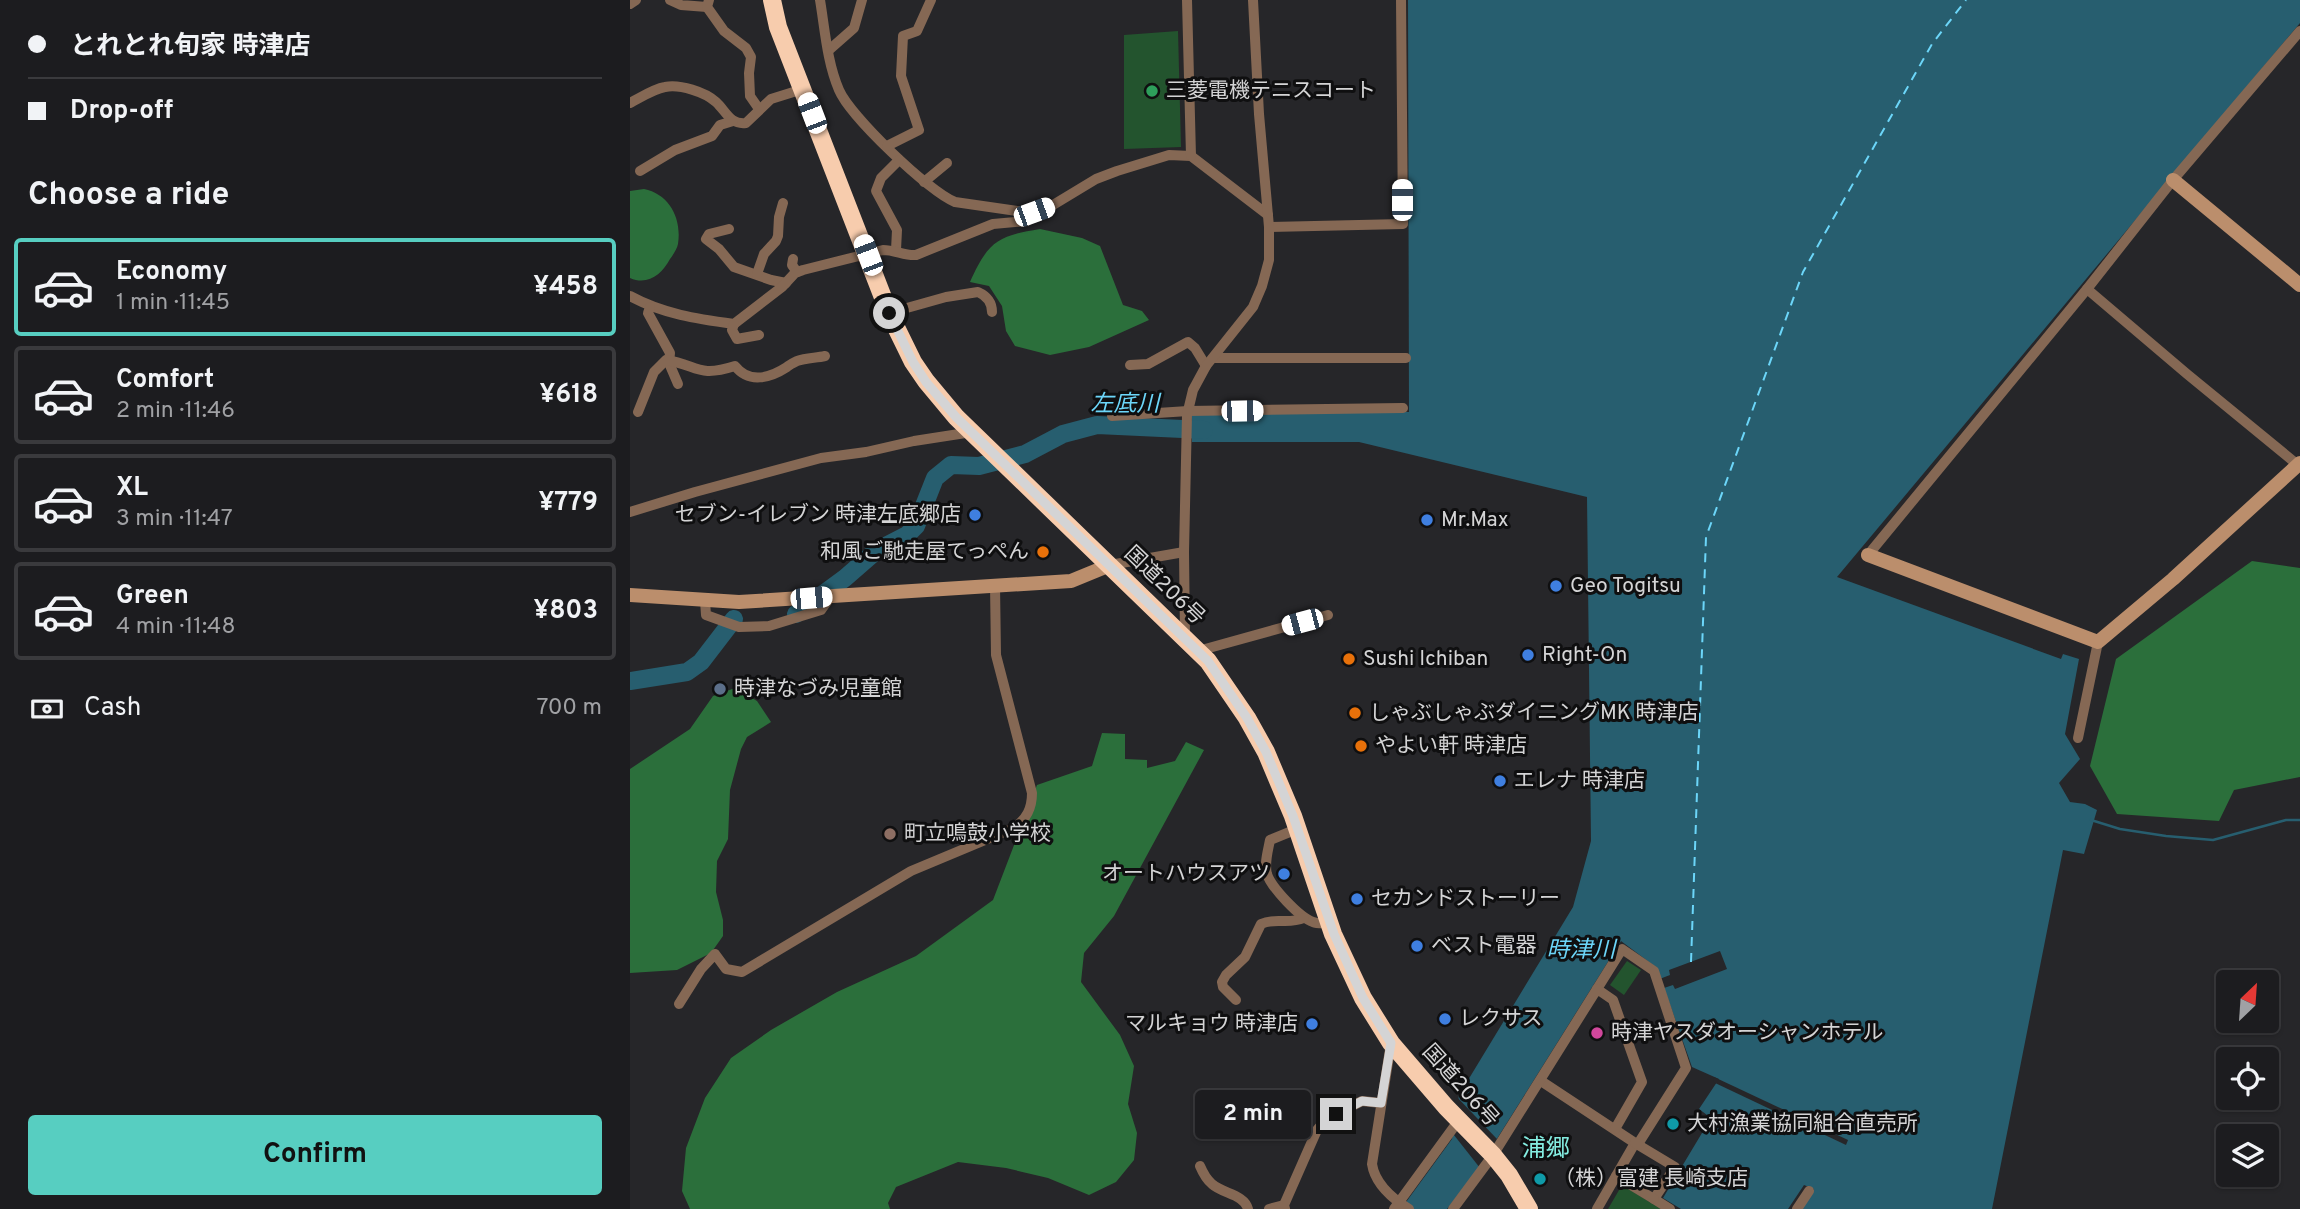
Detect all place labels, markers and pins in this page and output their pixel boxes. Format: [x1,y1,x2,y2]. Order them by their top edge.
place label: 三菱電機テニスコート [1166,78,1376,105]
marker: 三菱電機テニスコート [1144,83,1160,99]
place label: セブン-イレブン 時津左底郷店 [675,502,961,529]
marker: セブン-イレブン 時津左底郷店 [967,507,983,523]
place label: Mr.Max [1441,507,1509,534]
marker: Mr.Max [1419,512,1435,528]
place label: 和風ご馳走屋てっぺん [820,539,1029,566]
marker: 和風ご馳走屋てっぺん [1035,544,1051,560]
place label: Geo Togitsu [1570,573,1681,600]
marker: Geo Togitsu [1548,578,1564,594]
place label: Right-On [1542,642,1627,669]
place label: Sushi Ichiban [1363,646,1488,673]
marker: Right-On [1520,647,1536,663]
marker: Sushi Ichiban [1341,651,1357,667]
place label: 時津なづみ児童館 [734,676,902,703]
marker: 時津なづみ児童館 [712,681,728,697]
place label: しゃぶしゃぶダイニングMK 時津店 [1369,700,1699,727]
marker: しゃぶしゃぶダイニングMK 時津店 [1347,705,1363,721]
place label: やよい軒 時津店 [1375,733,1527,760]
marker: やよい軒 時津店 [1353,738,1369,754]
place label: エレナ 時津店 [1514,768,1645,795]
marker: エレナ 時津店 [1492,773,1508,789]
place label: 町立鳴鼓小学校 [904,821,1051,848]
marker: 町立鳴鼓小学校 [882,826,898,842]
place label: オートハウスアツ [1102,861,1270,888]
marker: オートハウスアツ [1276,866,1292,882]
place label: セカンドストーリー [1371,886,1560,913]
marker: セカンドストーリー [1349,891,1365,907]
place label: ベスト電器 [1431,933,1536,960]
marker: ベスト電器 [1409,938,1425,954]
place label: レクサス [1459,1006,1543,1033]
place label: マルキョウ 時津店 [1125,1011,1298,1038]
marker: レクサス [1437,1011,1453,1027]
marker: マルキョウ 時津店 [1304,1016,1320,1032]
place label: 時津ヤスダオーシャンホテル [1611,1020,1884,1047]
marker: 時津ヤスダオーシャンホテル [1589,1025,1605,1041]
place label: 大村漁業協同組合直売所 [1687,1111,1918,1138]
marker: 大村漁業協同組合直売所 [1665,1116,1681,1132]
place label: （株）富建 長崎支店 [1554,1166,1748,1193]
marker: （株）富建 長崎支店 [1532,1171,1548,1187]

